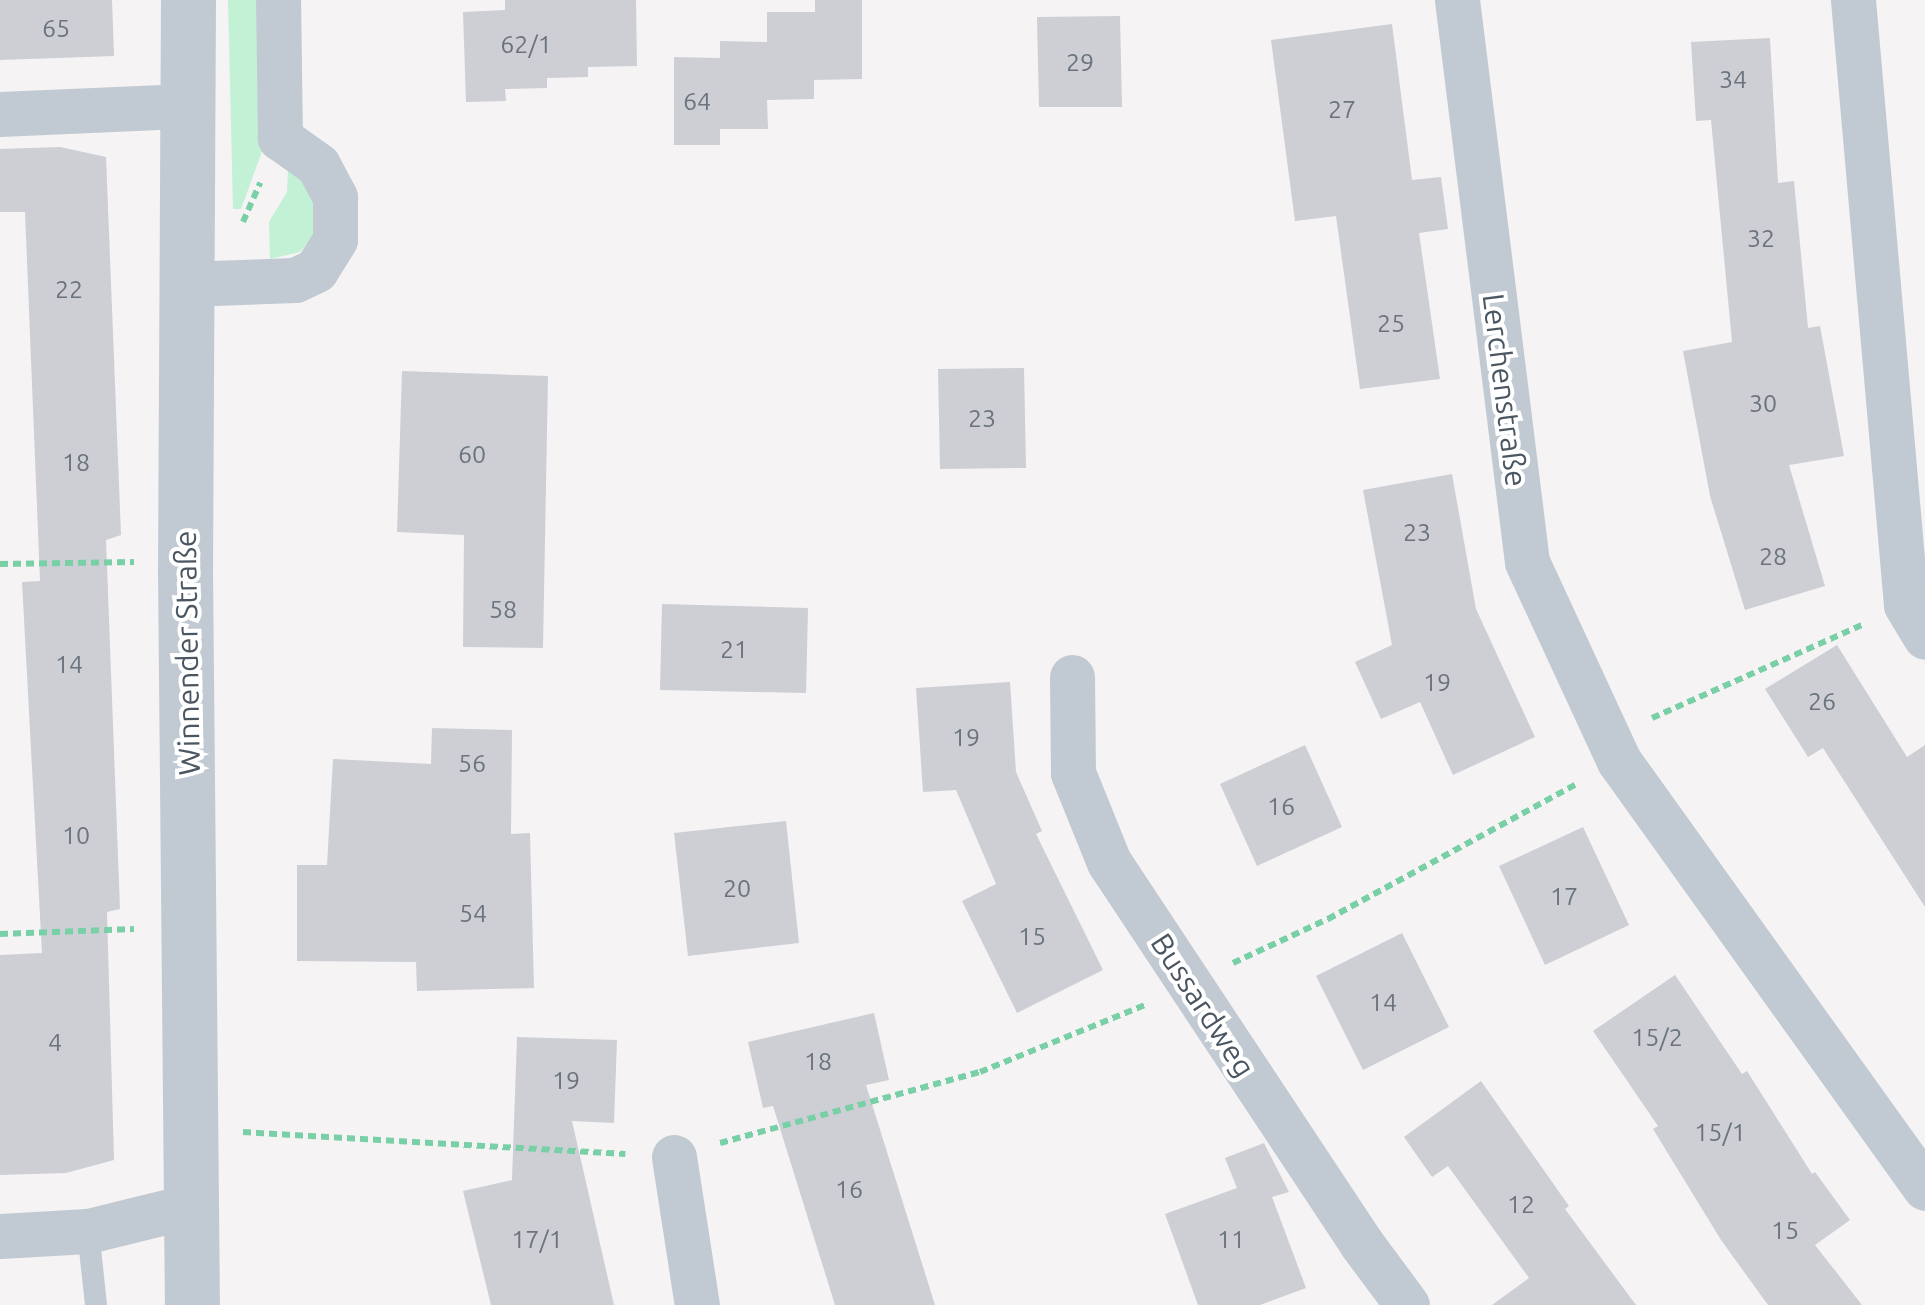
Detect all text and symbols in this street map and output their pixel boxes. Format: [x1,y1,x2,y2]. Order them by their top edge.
house number: 65 [42,13,70,43]
house number: 62/1 [500,29,552,59]
house number: 29 [1066,47,1094,77]
house number: 34 [1719,64,1747,94]
house number: 64 [683,86,711,116]
house number: 27 [1328,94,1356,124]
house number: 32 [1747,223,1775,253]
house number: 22 [55,274,83,304]
street label: Lerchenstraße [1475,291,1535,489]
house number: 25 [1377,308,1405,338]
house number: 30 [1749,388,1777,418]
house number: 23 [968,403,996,433]
house number: 60 [458,439,486,469]
house number: 18 [62,447,90,477]
house number: 23 [1403,517,1431,547]
street label: Winnender Straße [167,530,207,776]
house number: 28 [1759,541,1787,571]
house number: 58 [489,594,517,624]
house number: 21 [720,634,748,664]
house number: 14 [55,649,83,679]
house number: 19 [1423,667,1451,697]
house number: 26 [1808,686,1836,716]
house number: 19 [952,722,980,752]
house number: 56 [458,748,486,778]
house number: 16 [1267,791,1295,821]
house number: 10 [62,820,90,850]
house number: 20 [723,873,751,903]
house number: 17 [1550,881,1578,911]
house number: 54 [459,898,487,928]
house number: 15 [1018,921,1046,951]
street label: Bussardweg [1143,927,1263,1083]
house number: 14 [1369,987,1397,1017]
house number: 15/2 [1631,1022,1683,1052]
house number: 4 [48,1027,62,1057]
house number: 18 [804,1046,832,1076]
house number: 19 [552,1065,580,1095]
house number: 15/1 [1694,1117,1746,1147]
house number: 16 [835,1174,863,1204]
house number: 12 [1507,1189,1535,1219]
house number: 15 [1771,1215,1799,1245]
house number: 17/1 [511,1224,563,1254]
house number: 11 [1217,1224,1245,1254]

